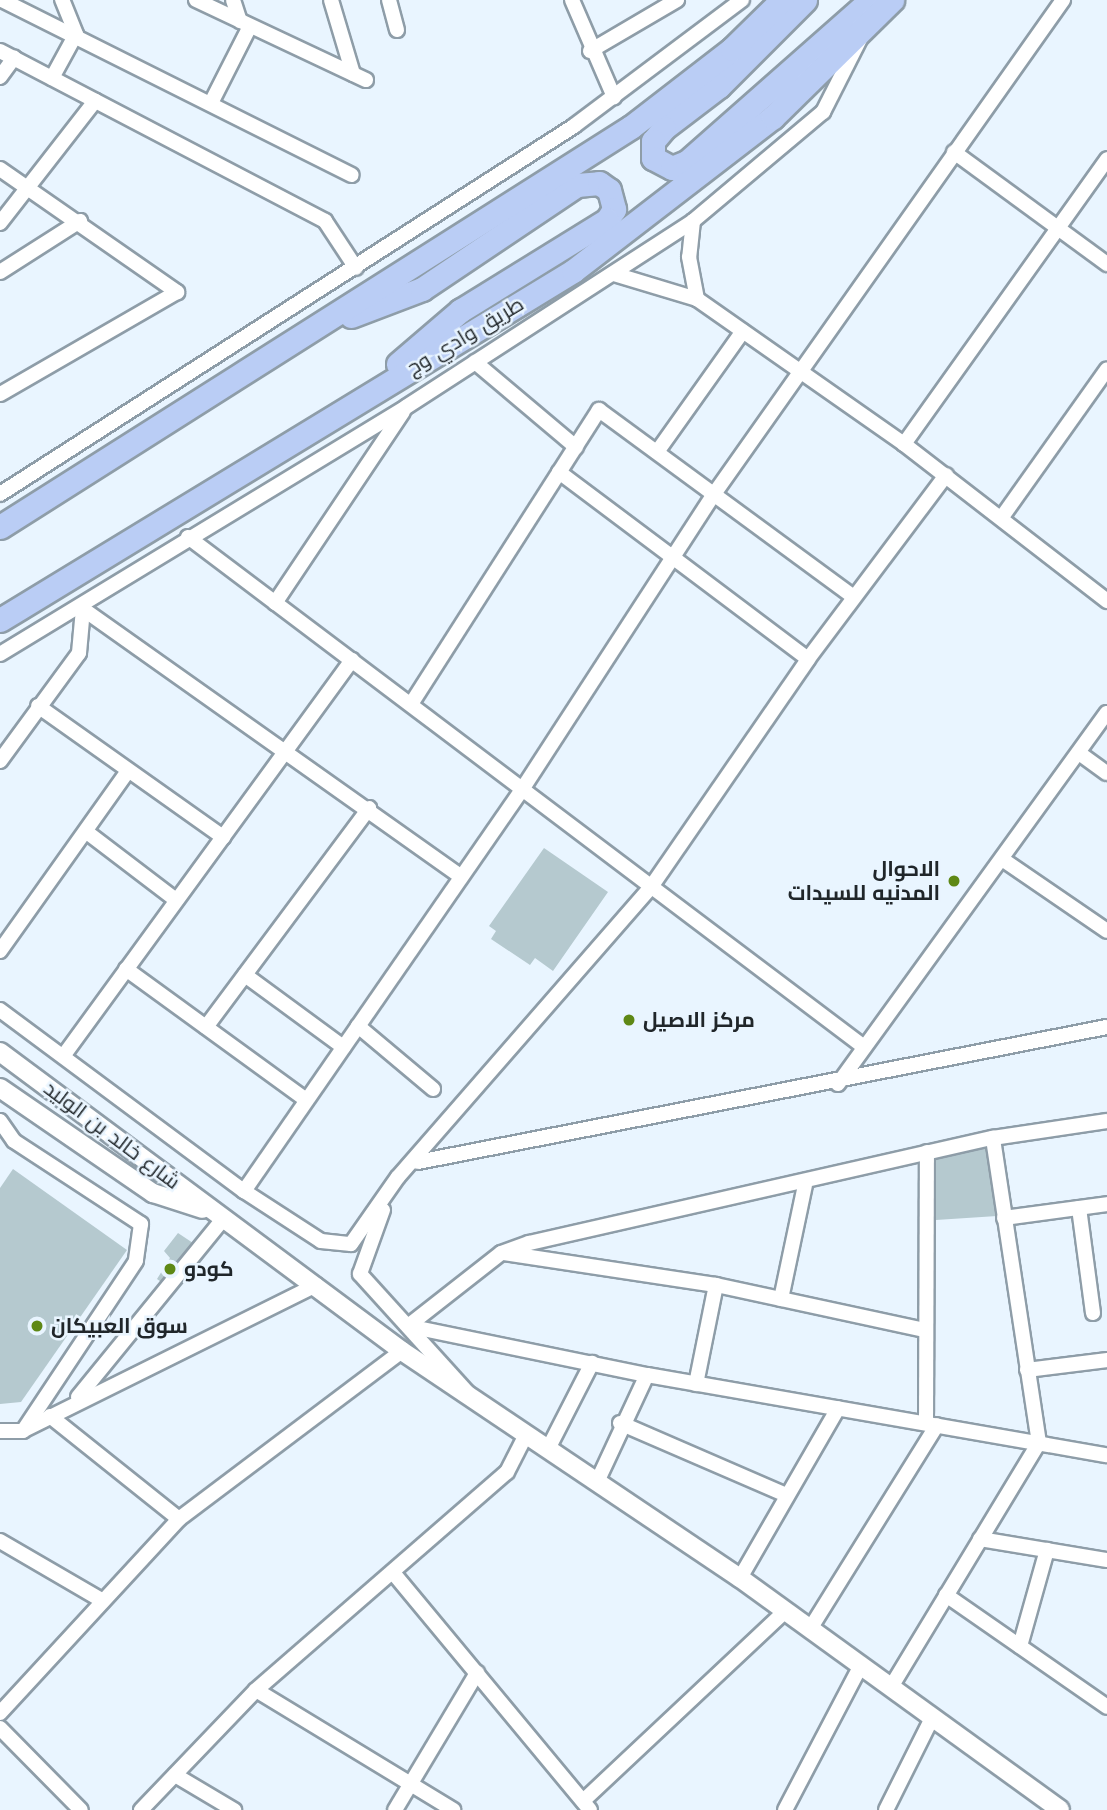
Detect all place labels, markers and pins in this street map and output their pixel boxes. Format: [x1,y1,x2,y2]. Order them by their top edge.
place label: الاحوال المدنيه للسيدات [788,856,940,906]
marker: الاحوال المدنيه للسيدات [946,873,962,889]
place label: مركز الاصيل [643,1007,755,1033]
marker: مركز الاصيل [621,1012,637,1028]
place label: كودو [184,1256,234,1282]
marker: كودو [162,1261,178,1277]
place label: سوق العبيكان [51,1313,188,1339]
marker: سوق العبيكان [29,1318,45,1334]

